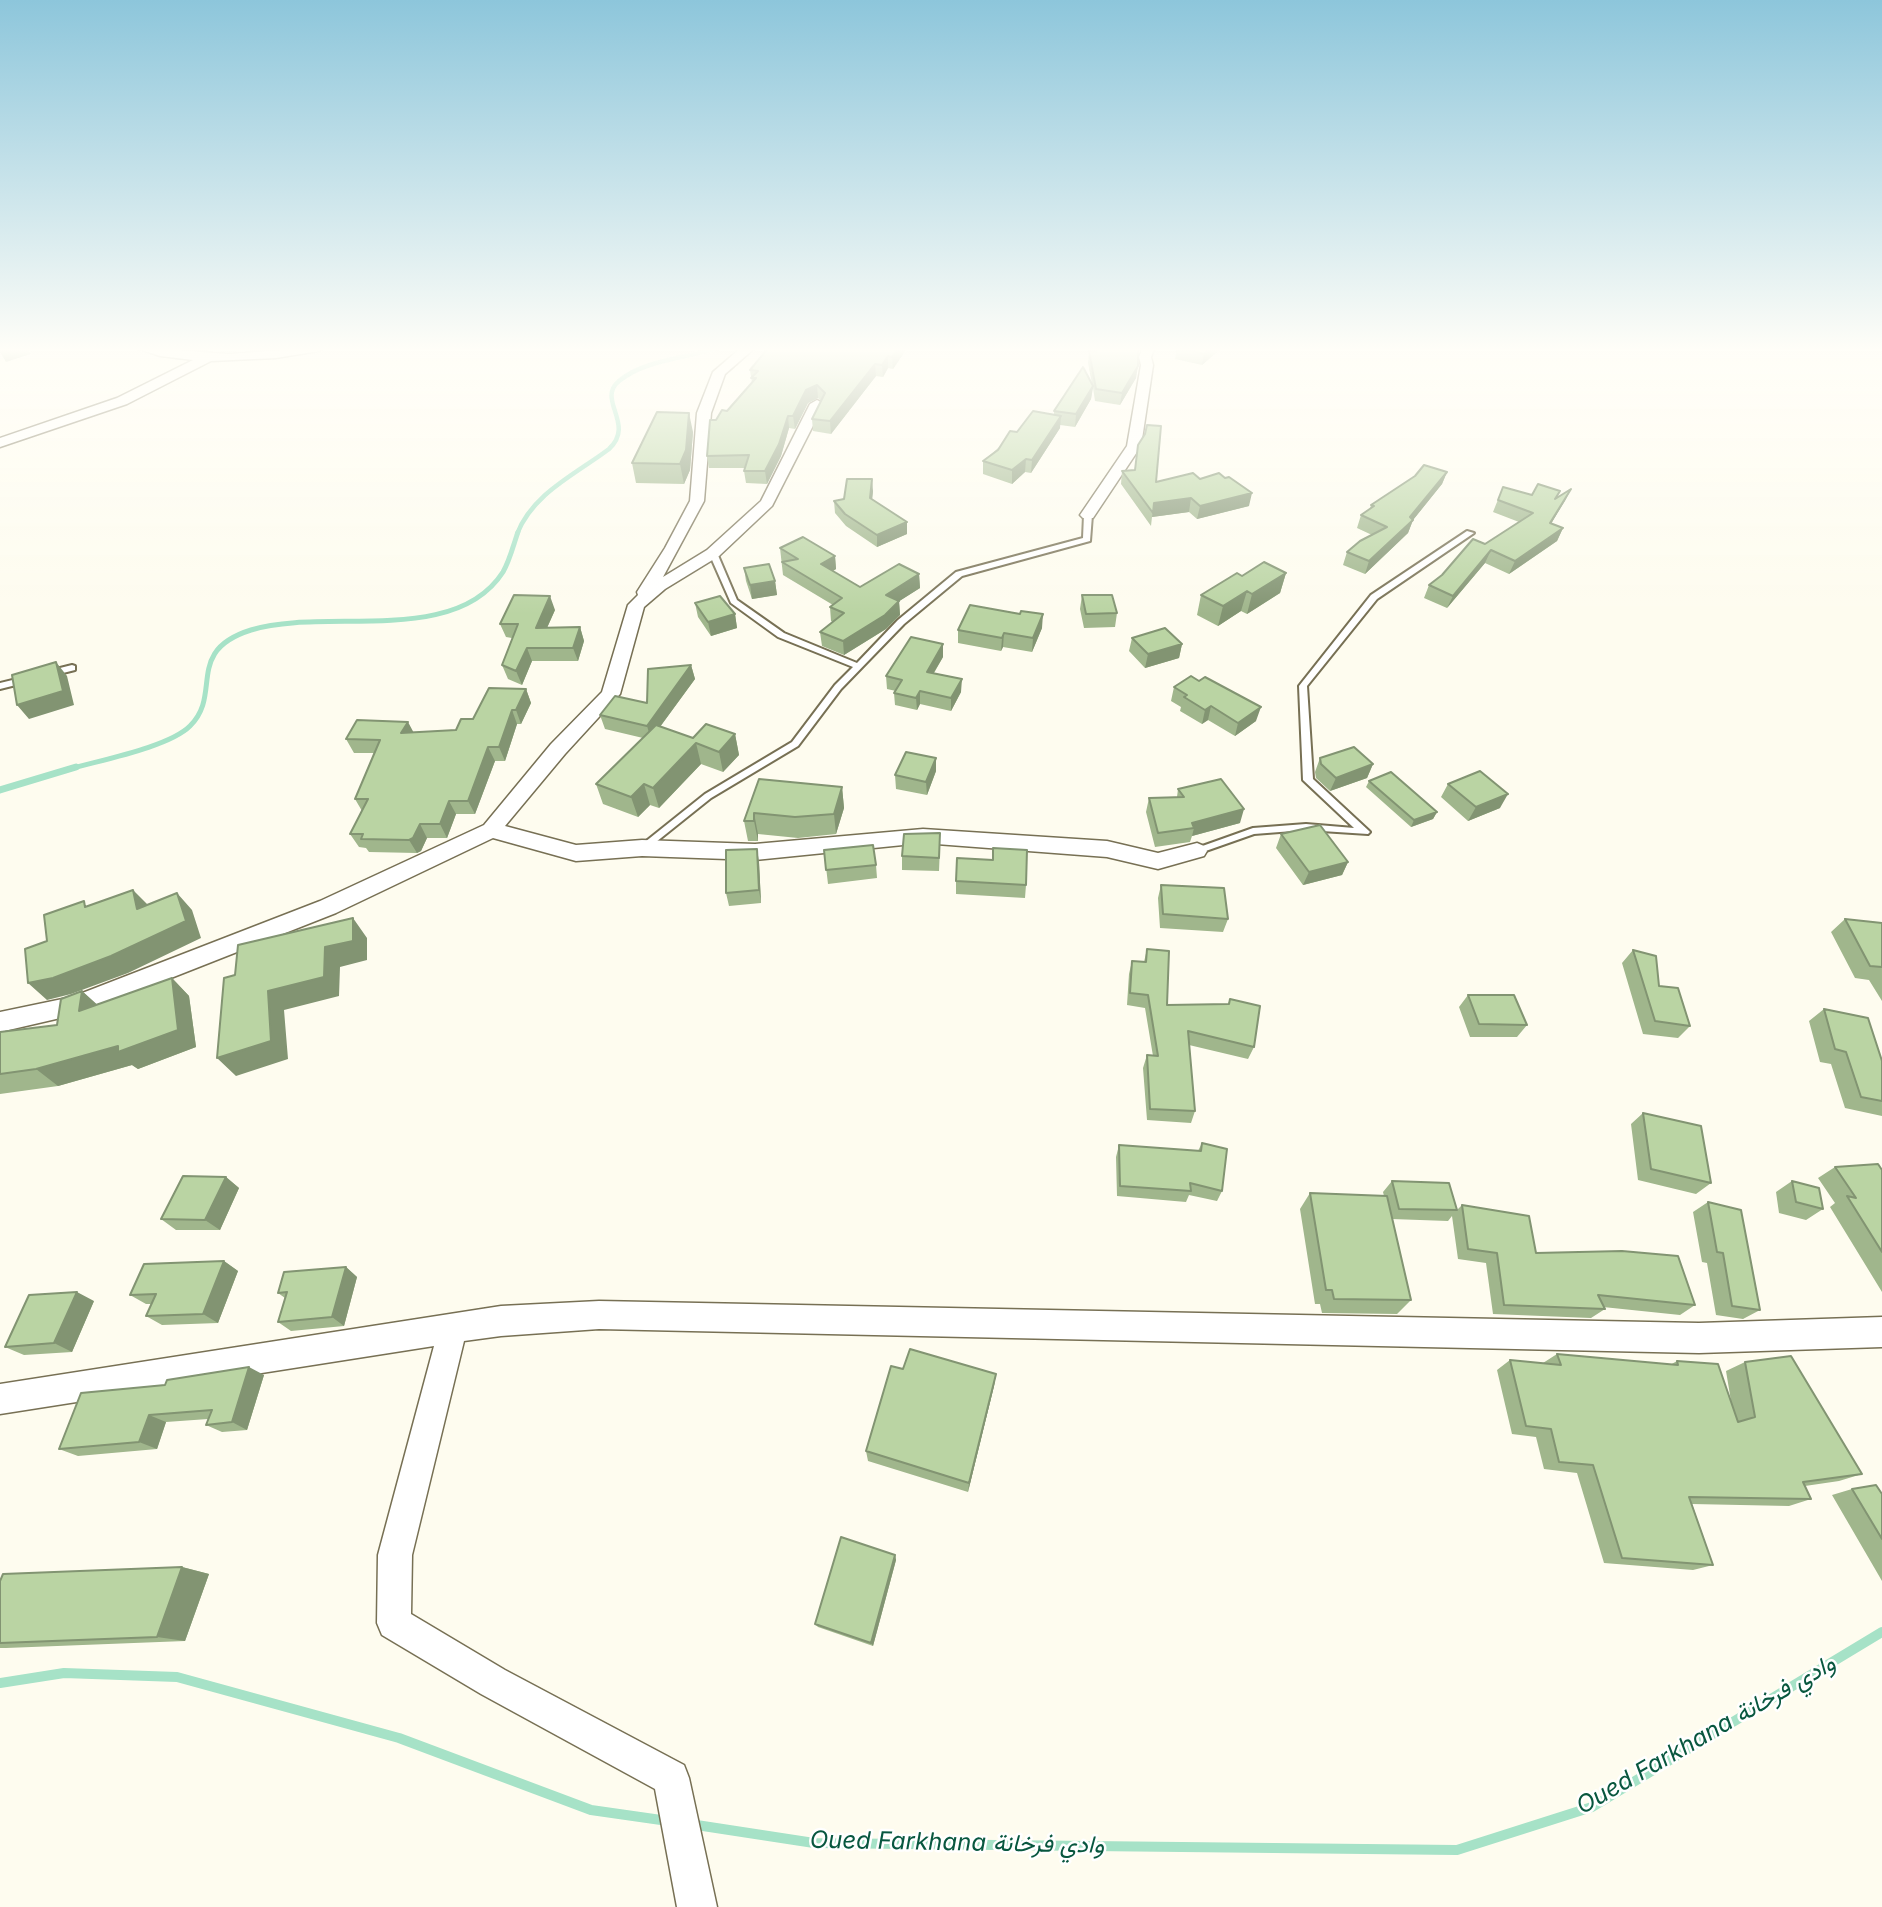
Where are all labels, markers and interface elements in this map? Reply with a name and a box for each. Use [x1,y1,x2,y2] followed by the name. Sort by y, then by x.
[1571,1649,1841,1821] water label: Oued Farkhana وادي فرخانة
[810,1826,1104,1860] water label: Oued Farkhana وادي فرخانة

